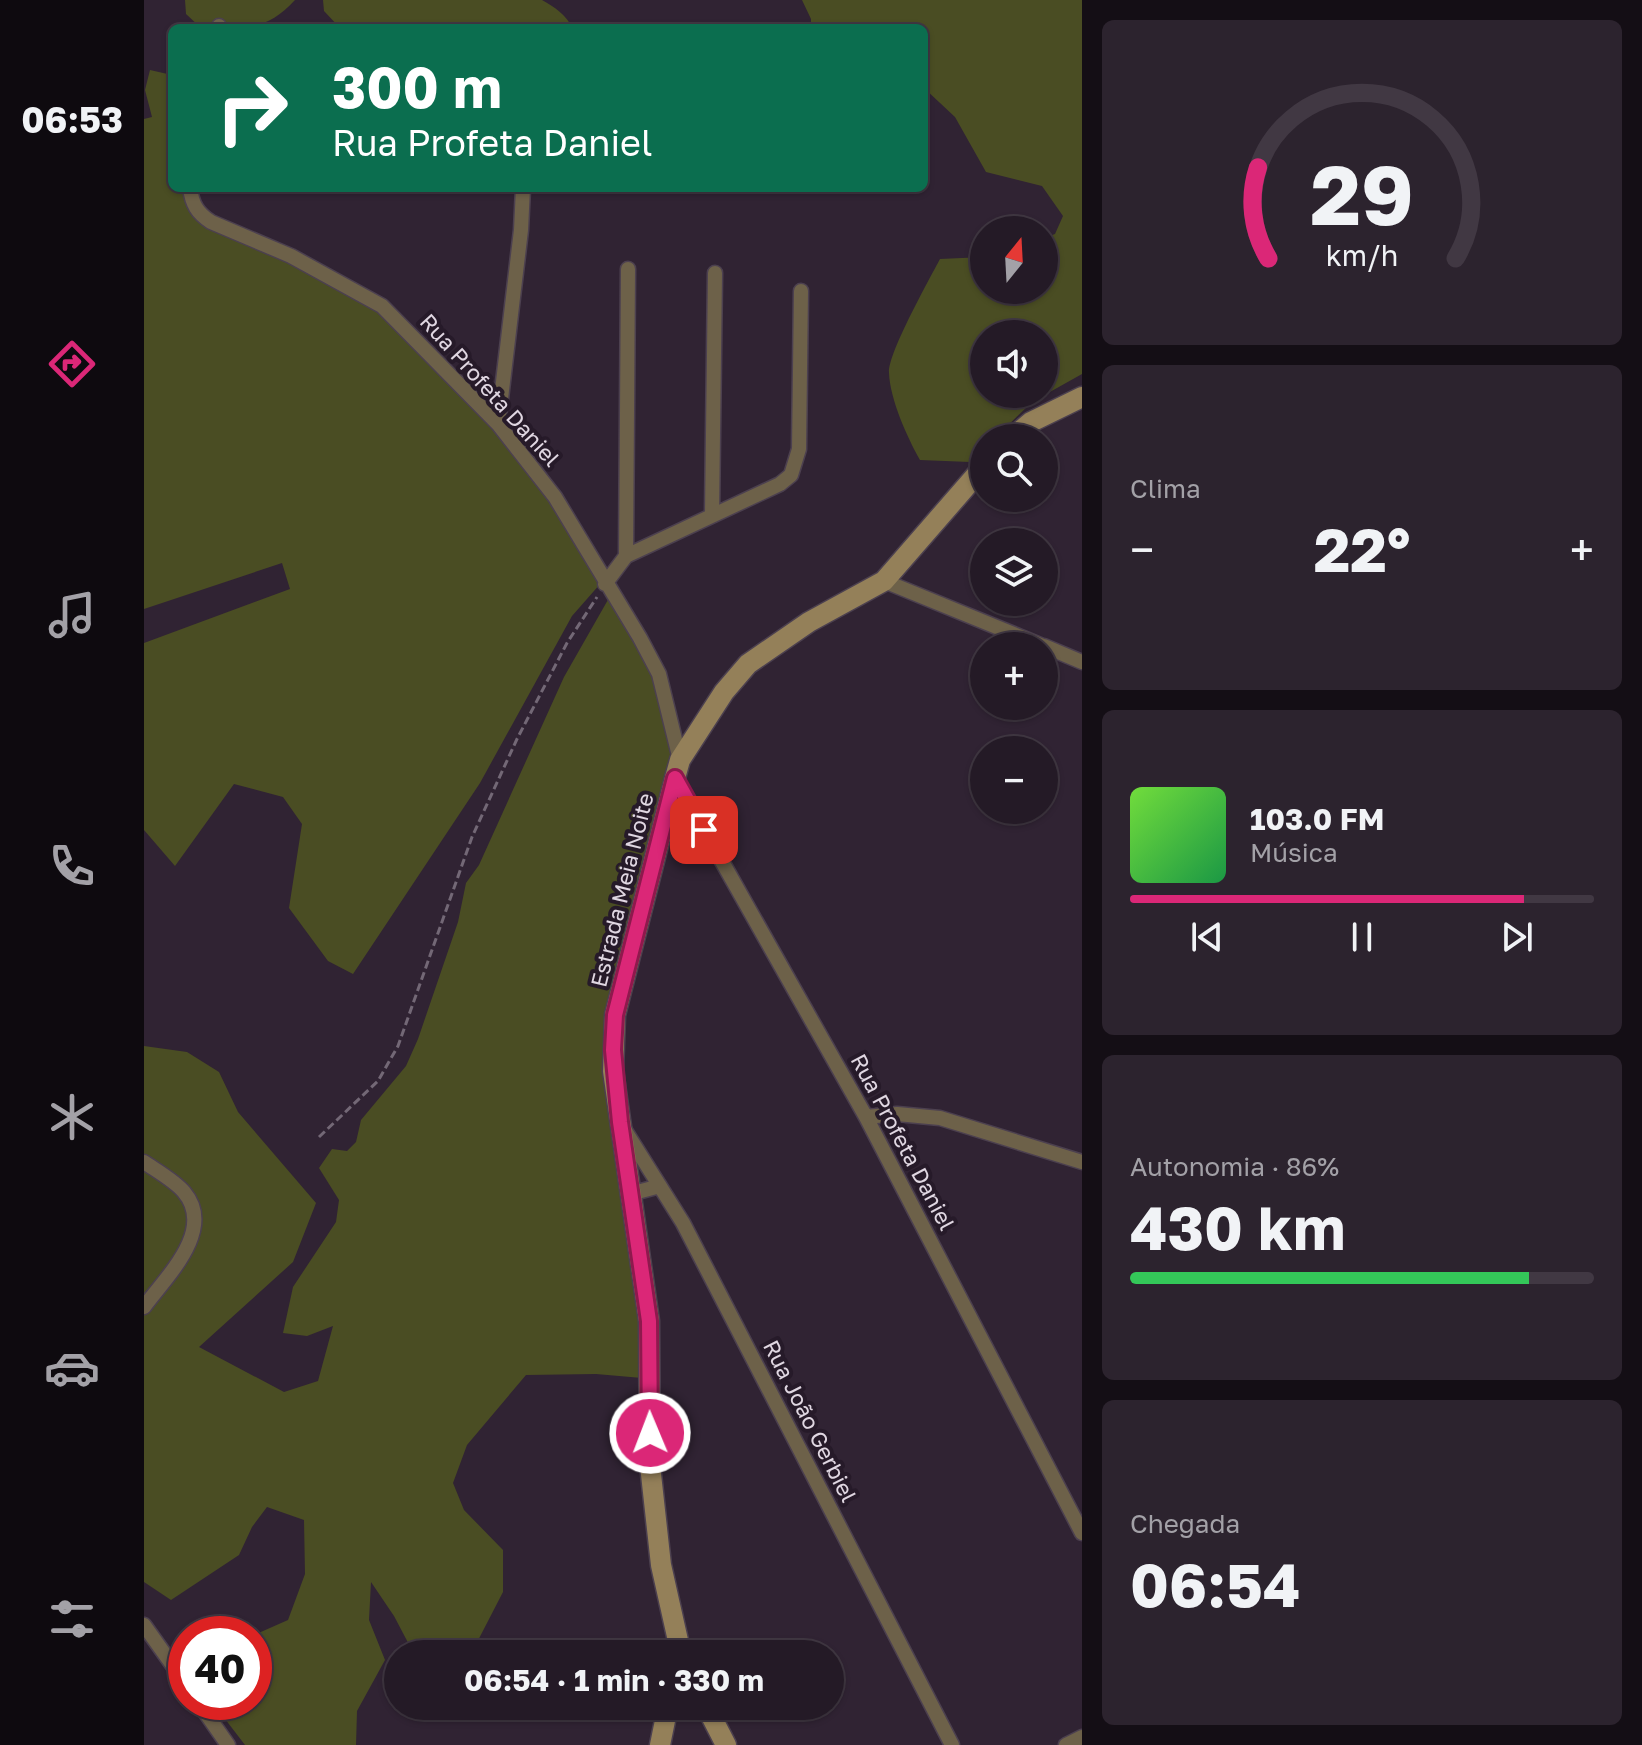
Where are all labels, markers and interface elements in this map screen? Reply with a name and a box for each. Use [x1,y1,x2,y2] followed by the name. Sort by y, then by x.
[332,53,502,120] text: 300 m
[200,56,304,160] icon: right
[21,98,123,141] text: 06:53
[332,121,653,164] text: Rua Profeta Daniel
[1310,142,1414,242] text: 29
[970,216,1058,304] north arrow
[970,216,1058,824] map controls
[1326,238,1398,272] text: km/h
[415,308,566,471] street label: Rua Profeta Daniel
[970,320,1058,408] button: sound
[44,336,100,392] icon: directions
[970,424,1058,512] button: search
[1130,473,1201,504] text: Clima
[1314,513,1410,585] text: 22°
[1130,523,1154,576] text: −
[1570,523,1594,576] text: +
[970,528,1058,616] button: layers
[44,587,100,643] icon: music
[970,632,1058,720] button: +
[970,736,1058,824] button: −
[584,790,659,990] street label: Estrada Meia Noite
[670,796,738,864] pin
[1250,801,1384,837] text: 103.0 FM
[682,808,726,852] icon: arrive
[1250,837,1338,868] text: Música
[44,838,100,894] icon: phone
[1185,915,1229,959] icon: previous
[1340,915,1384,959] icon: pause
[1495,915,1539,959] icon: next
[846,1049,961,1235] street label: Rua Profeta Daniel
[44,1089,100,1145] icon: climate
[1130,1151,1339,1182] text: Autonomia · 86%
[1130,1191,1345,1263] text: 430 km
[758,1335,863,1506] street label: Rua João Gerbiel
[44,1340,100,1396] icon: car
[608,1391,692,1475] position arrow
[1130,1508,1240,1539] text: Chegada
[1130,1548,1300,1620] text: 06:54
[44,1591,100,1647] icon: filters
[168,1616,272,1720] speed limit sign: 40
[464,1662,764,1698] text: 06:54 · 1 min · 330 m

